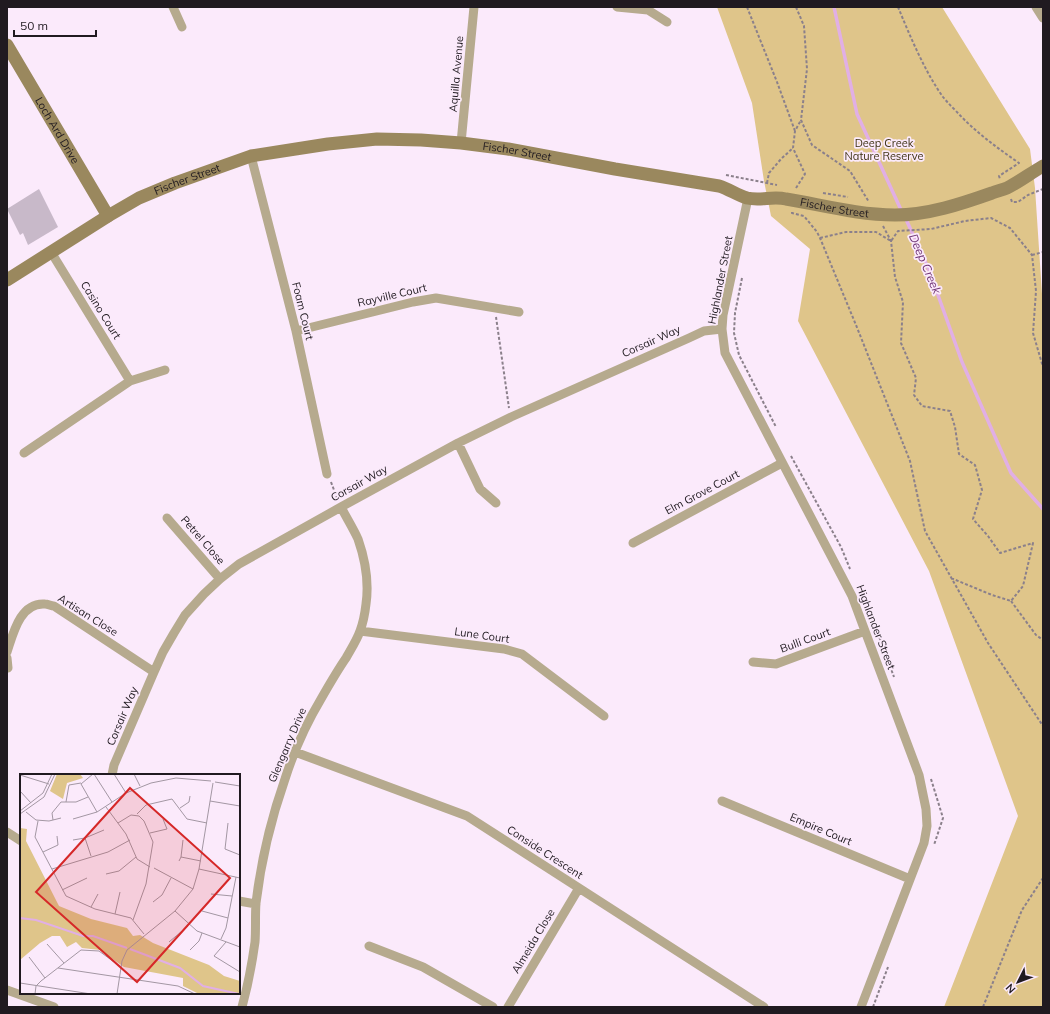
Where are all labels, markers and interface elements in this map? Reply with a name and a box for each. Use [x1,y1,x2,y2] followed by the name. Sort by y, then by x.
[14,12,96,38] scale bar
[20,18,48,33] text: 50 m
[446,35,466,113] street label: Aquilla Avenue
[32,94,82,166] street label: Loch Ard Drive
[845,136,923,163] park label: Deep Creek Nature Reserve
[482,139,553,164] street label: Fischer Street
[152,161,222,198] street label: Fischer Street
[799,195,870,220] street label: Fischer Street
[906,231,945,297] water label: Deep Creek
[705,235,735,325] street label: Highlander Street
[78,279,124,342] street label: Casino Court
[356,280,428,310] street label: Rayville Court
[289,281,317,342] street label: Foam Court
[619,322,683,360] street label: Corsair Way
[328,462,390,504] street label: Corsair Way
[662,466,742,517] street label: Elm Grove Court
[178,513,228,567] street label: Petrel Close
[853,583,899,671] street label: Highlander Street
[55,591,121,639] street label: Artisan Close
[454,624,511,646] street label: Lune Court
[778,624,832,656] street label: Bulli Court
[103,684,141,748] street label: Corsair Way
[265,705,309,785] street label: Glengarry Drive
[20,774,240,994] inset map
[788,810,854,848] street label: Empire Court
[504,822,586,882] street label: Conside Crescent
[508,906,558,976] street label: Almeida Close
[998,962,1038,1002] north arrow
[1003,981,1019,996] text: N

